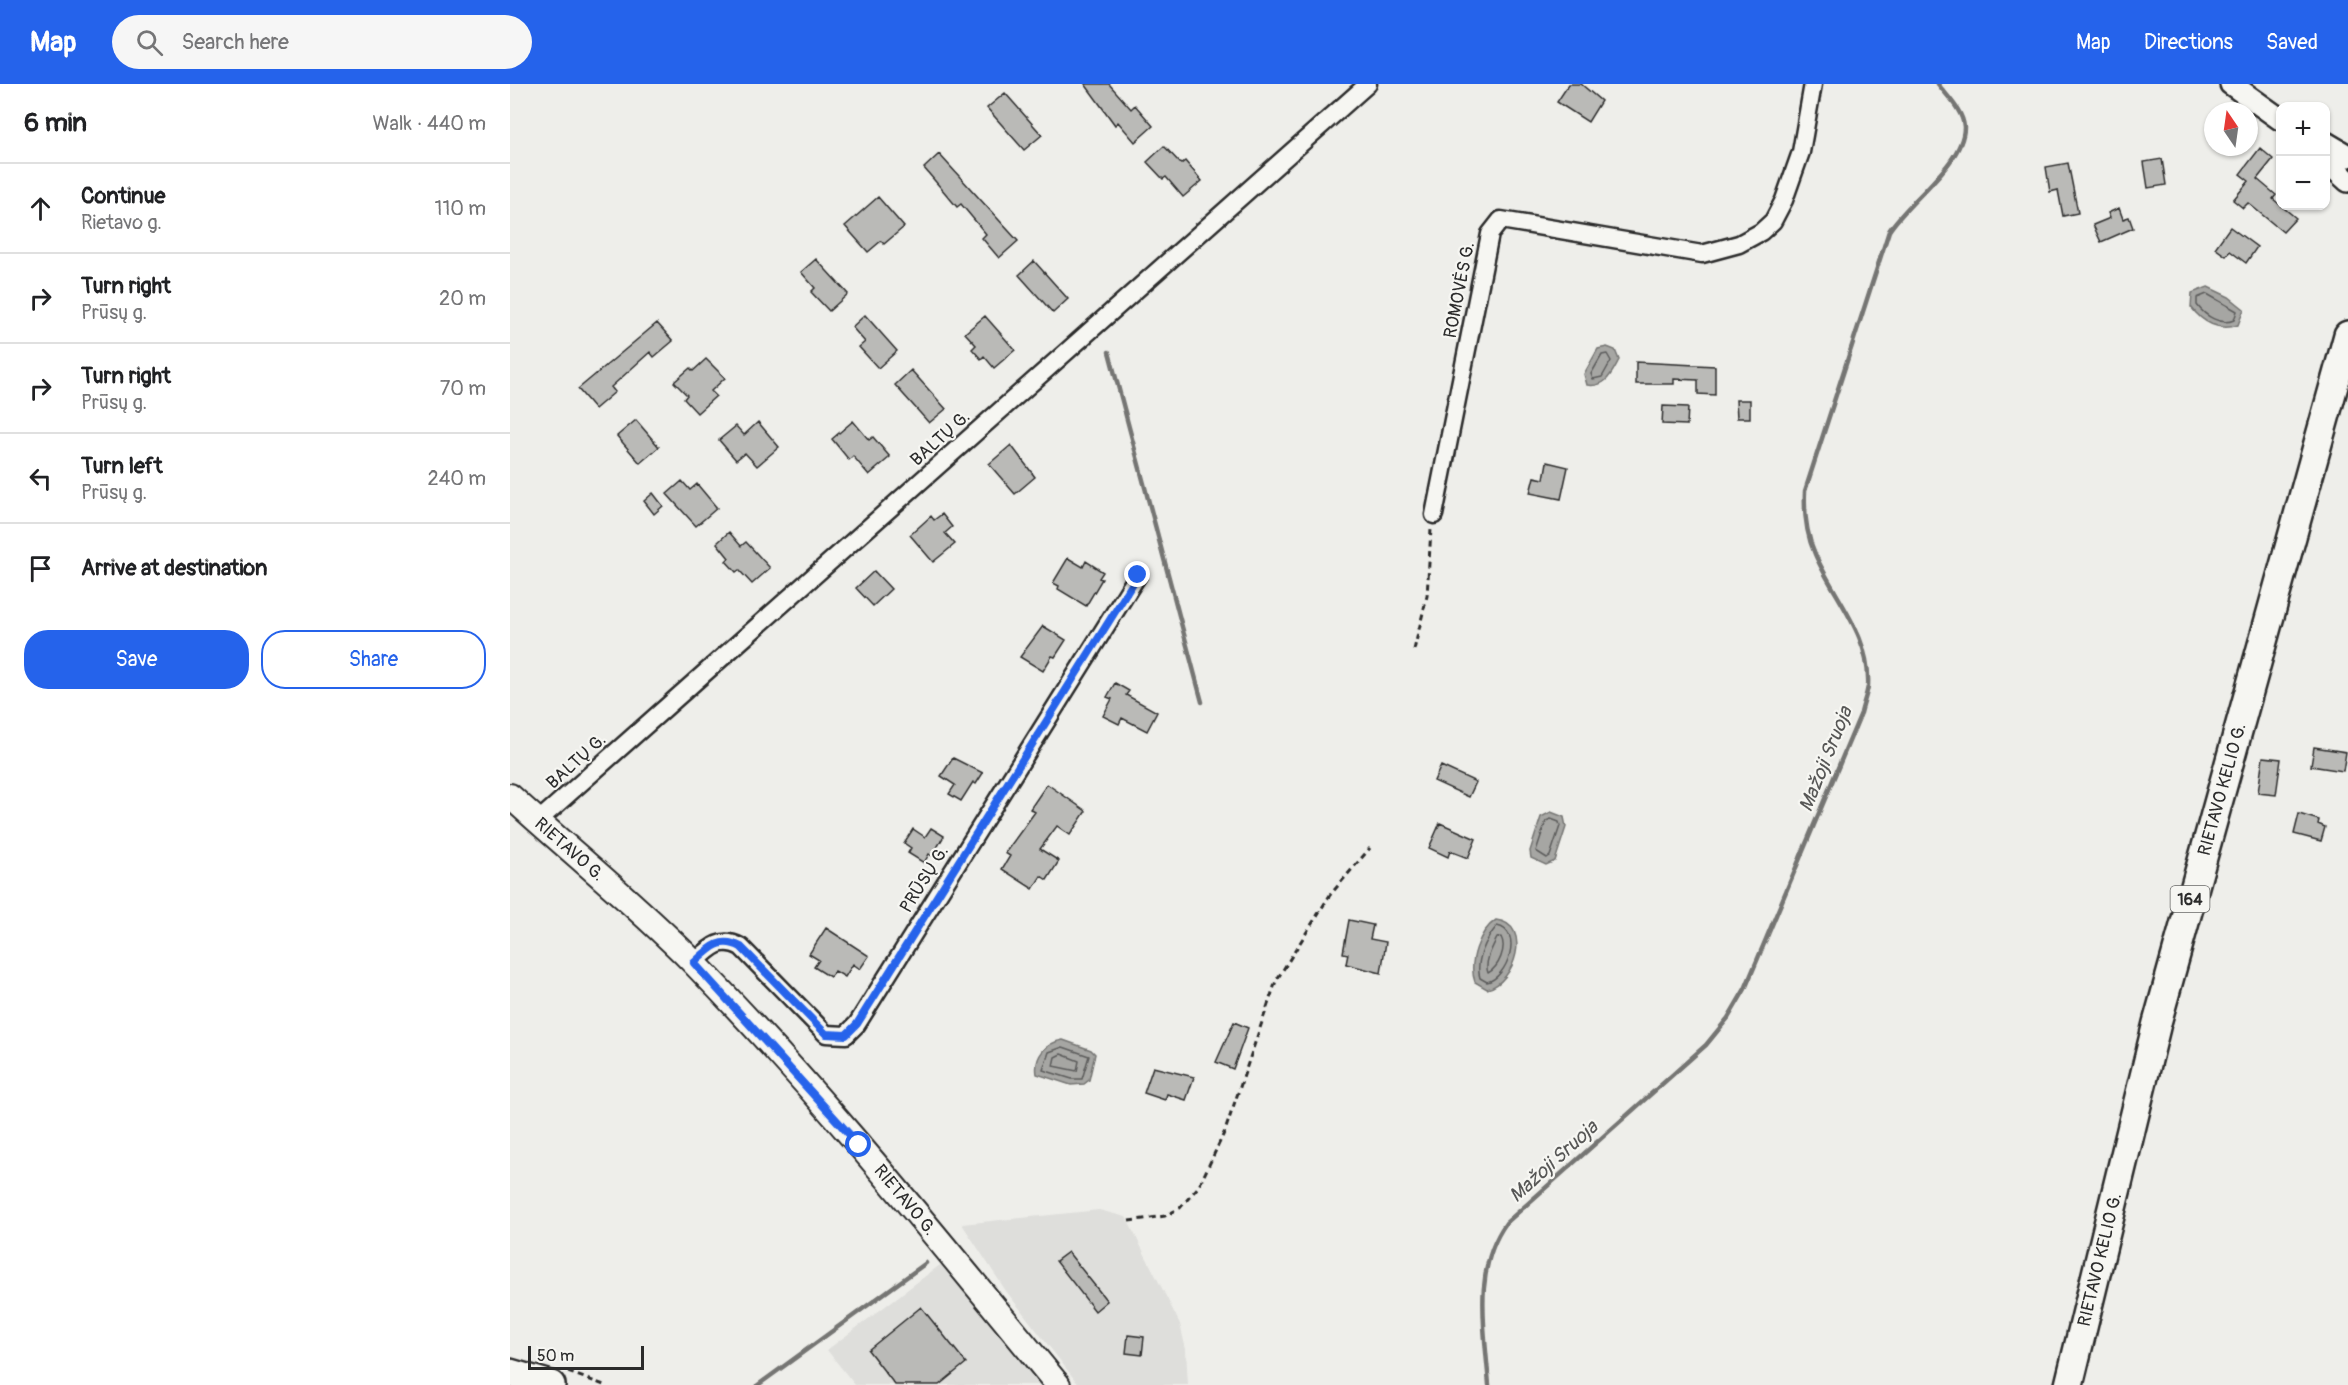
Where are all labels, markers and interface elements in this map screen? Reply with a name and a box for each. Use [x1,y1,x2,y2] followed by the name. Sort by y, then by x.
[112,15,532,69] search box
[30,25,76,60] text: Map
[133,26,166,59] icon: search
[181,28,289,56] text: Search here
[2076,29,2111,56] text: Map
[2144,29,2233,56] text: Directions
[2266,29,2318,56] text: Saved
[2204,102,2258,156] north arrow
[2276,102,2330,210] map controls
[2276,102,2330,156] button: +
[24,107,87,139] text: 6 min
[372,111,486,136] text: Walk · 440 m
[2276,156,2330,210] button: −
[81,182,165,210] text: Continue
[24,192,57,225] icon: ahead
[435,196,486,221] text: 110 m
[81,210,162,235] text: Rietavo g.
[1439,240,1480,340] street label: ROMOVĖS G.
[81,272,171,300] text: Turn right
[24,282,57,315] icon: right
[439,286,486,311] text: 20 m
[81,300,147,325] text: Prūsų g.
[81,362,171,390] text: Turn right
[24,372,57,405] icon: right
[440,376,486,401] text: 70 m
[81,390,147,415] text: Prūsų g.
[906,406,975,471] street label: BALTŲ G.
[81,452,163,480] text: Turn left
[24,462,57,495] icon: left
[427,466,486,491] text: 240 m
[81,480,147,505] text: Prūsų g.
[24,552,57,585] icon: arrive
[81,554,267,582] text: Arrive at destination
[1124,561,1150,587] route end
[24,630,249,689] button: Save
[261,630,486,689] button: Share
[1793,702,1858,815] water label: Mažoji Sruoja
[2193,721,2252,858] street label: RIETAVO KELIO G.
[542,729,611,794] street label: BALTŲ G.
[530,813,609,886] street label: RIETAVO G.
[895,841,954,917] street label: PRŪSŲ G.
[2170,886,2210,912] road number: 164
[1504,1114,1604,1208] water label: Mažoji Sruoja
[845,1131,871,1157] route start
[869,1160,941,1240] street label: RIETAVO G.
[2073,1191,2127,1329] street label: RIETAVO KELIO G.
[528,1343,644,1370] scale bar
[537,1346,574,1366] text: 50 m

